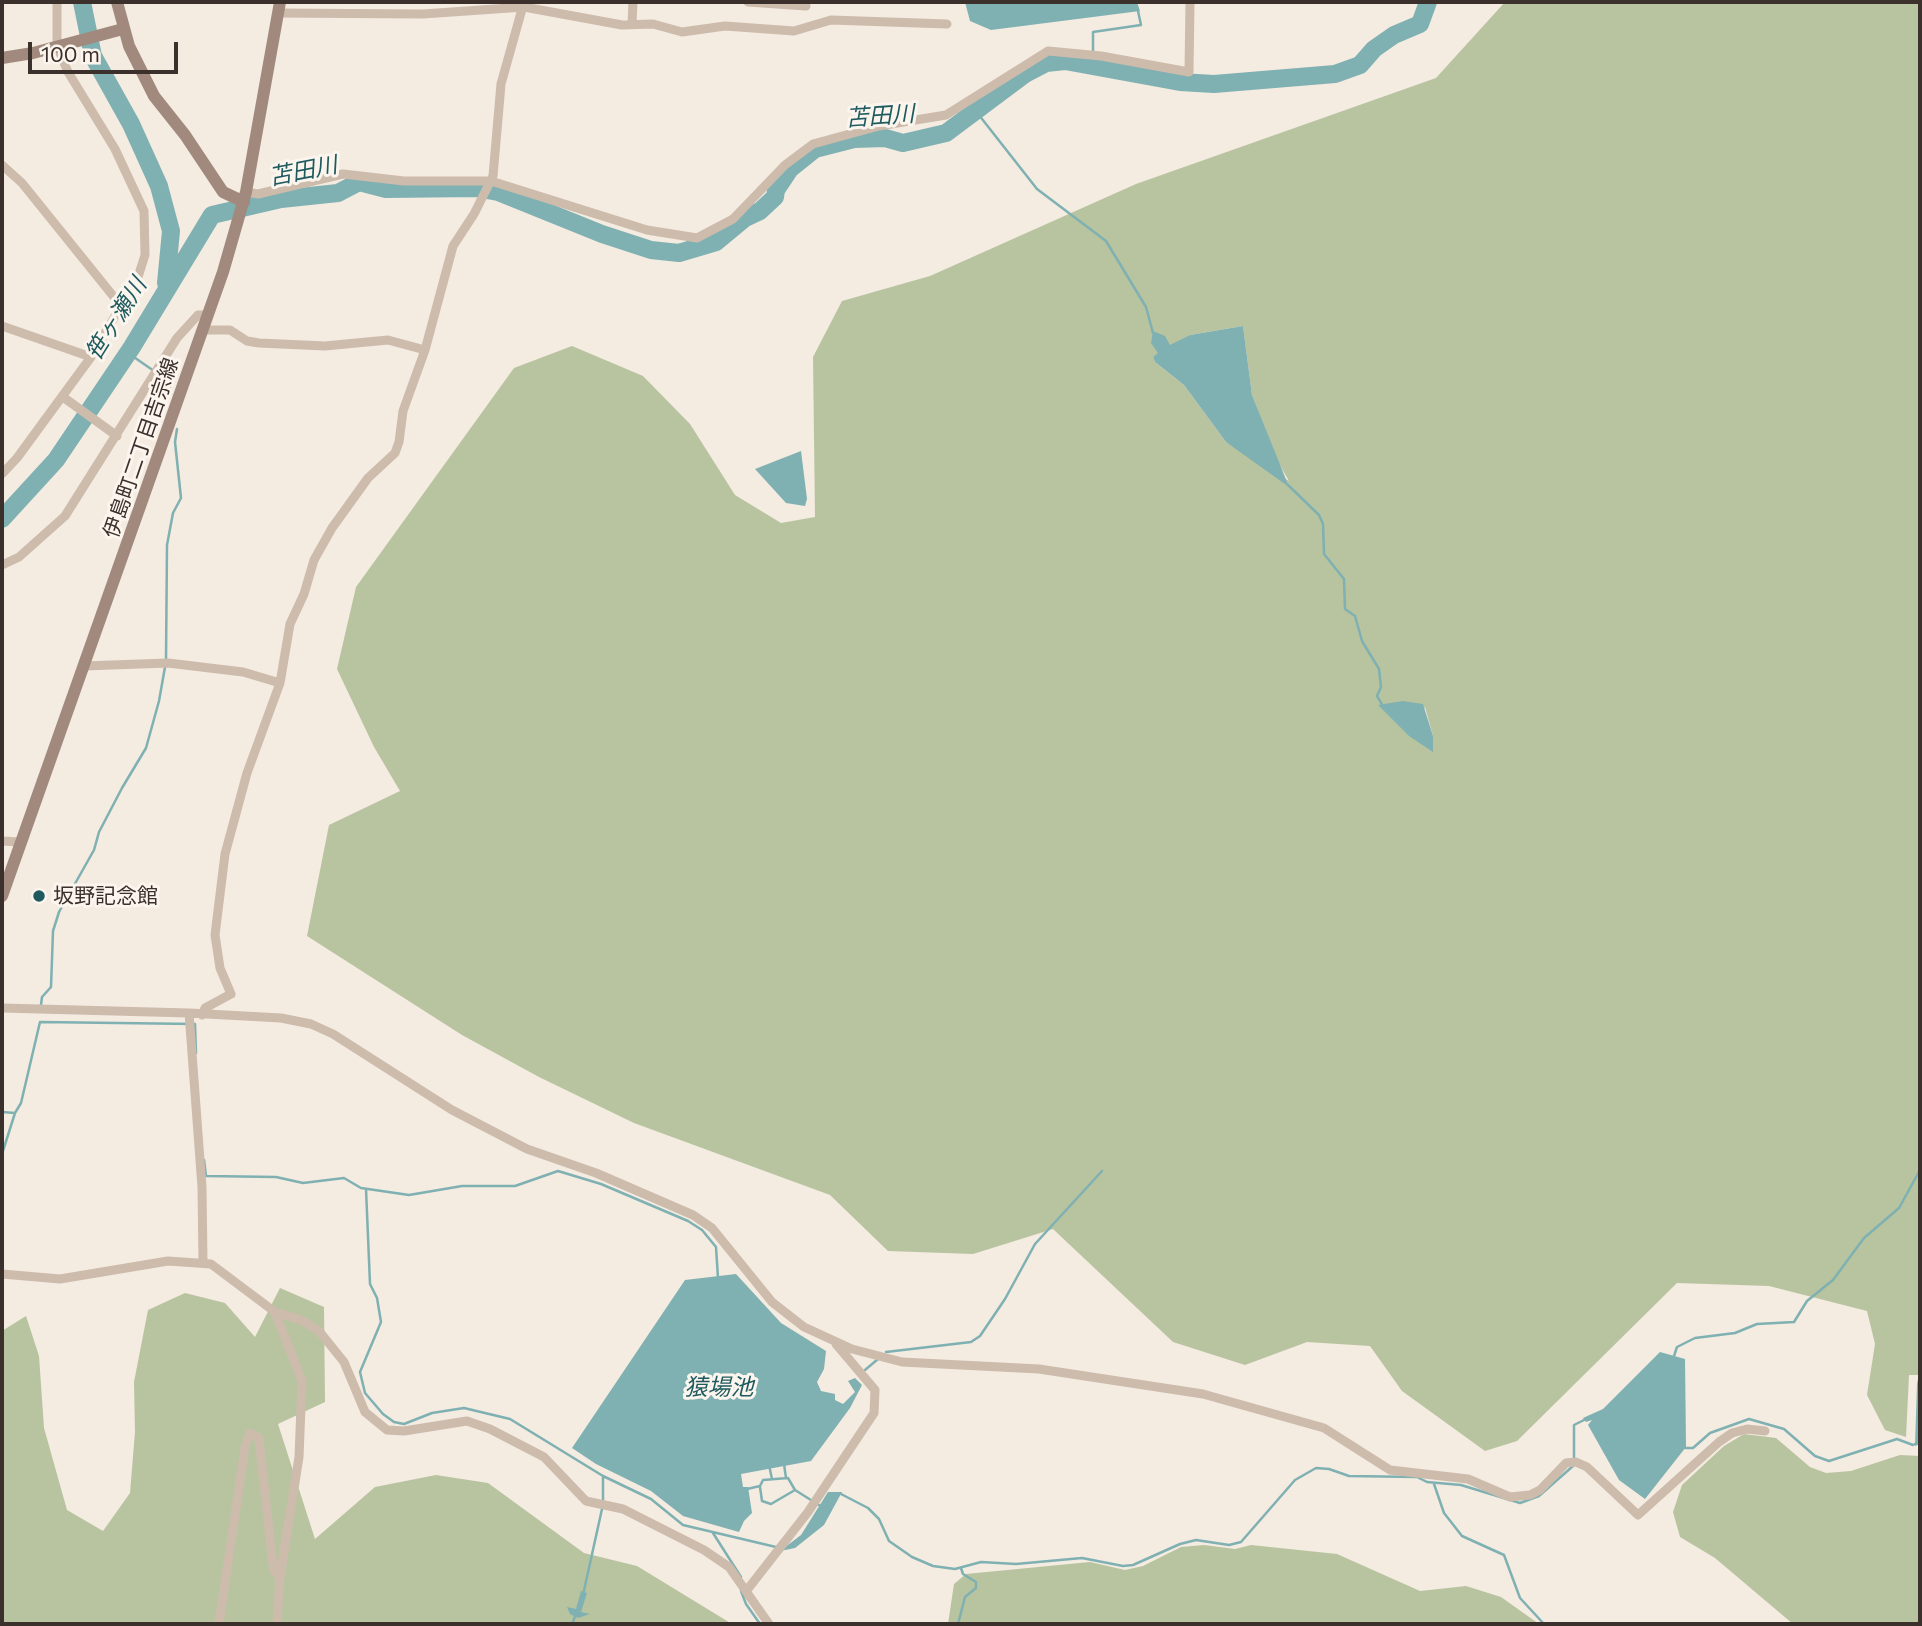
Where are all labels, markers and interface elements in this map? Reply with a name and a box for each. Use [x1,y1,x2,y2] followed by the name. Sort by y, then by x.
[32,28,182,72] scale bar
[41,41,100,66] text: 100 m
[845,100,915,132] water label: 苫田川
[267,151,339,191] water label: 苫田川
[80,273,152,365] water label: 笹ヶ瀬川
[98,355,184,541] street label: 伊島町二丁目吉宗線
[53,883,158,909] place label: 坂野記念館
[31,888,47,904] marker: 坂野記念館
[685,1373,753,1401] water label: 猿場池

